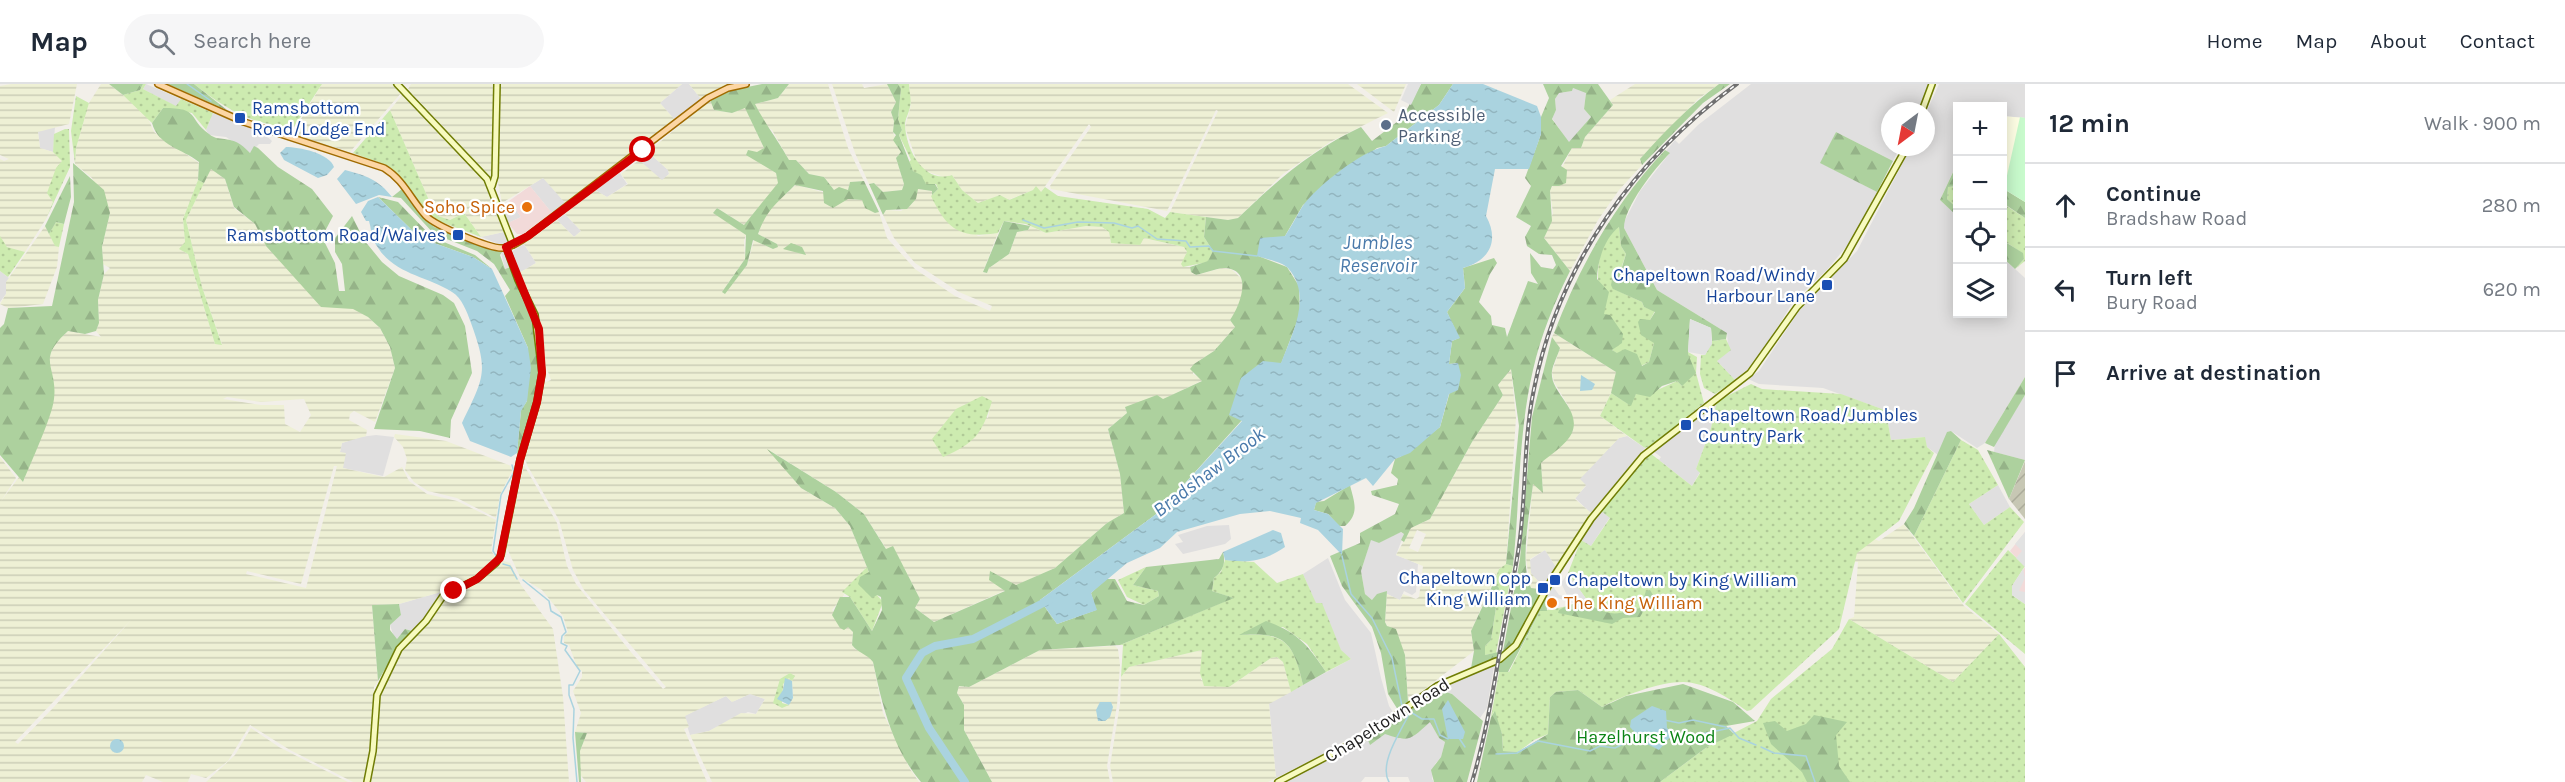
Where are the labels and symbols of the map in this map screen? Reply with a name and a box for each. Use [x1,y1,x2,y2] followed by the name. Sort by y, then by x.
[252,97,385,140] place label: Ramsbottom Road/Lodge End
[1881,102,1935,156] north arrow
[1398,104,1485,147] place label: Accessible Parking
[233,111,247,125] marker: Ramsbottom Road/Lodge End
[1379,118,1393,132] marker: Accessible Parking
[629,136,655,162] route start
[424,196,515,218] place label: Soho Spice
[520,200,534,214] marker: Soho Spice
[226,224,446,246] place label: Ramsbottom Road/Walves
[451,228,465,242] marker: Ramsbottom Road/Walves
[1340,231,1418,277] water label: Jumbles Reservoir
[1613,264,1816,307] place label: Chapeltown Road/Windy Harbour Lane
[1820,278,1834,292] marker: Chapeltown Road/Windy Harbour Lane
[1698,404,1918,447] place label: Chapeltown Road/Jumbles Country Park
[1679,418,1693,432] marker: Chapeltown Road/Jumbles Country Park
[1148,422,1270,522] water label: Bradshaw Brook
[1399,567,1531,610] place label: Chapeltown opp King William
[1567,569,1797,591] place label: Chapeltown by King William
[1548,573,1562,587] marker: Chapeltown by King William
[440,577,466,603] route end
[1536,581,1550,595] marker: Chapeltown opp King William
[1564,592,1703,614] place label: The King William
[1545,596,1559,610] marker: The King William
[1321,673,1453,767] street label: Chapeltown Road
[1576,726,1716,748] park label: Hazelhurst Wood

